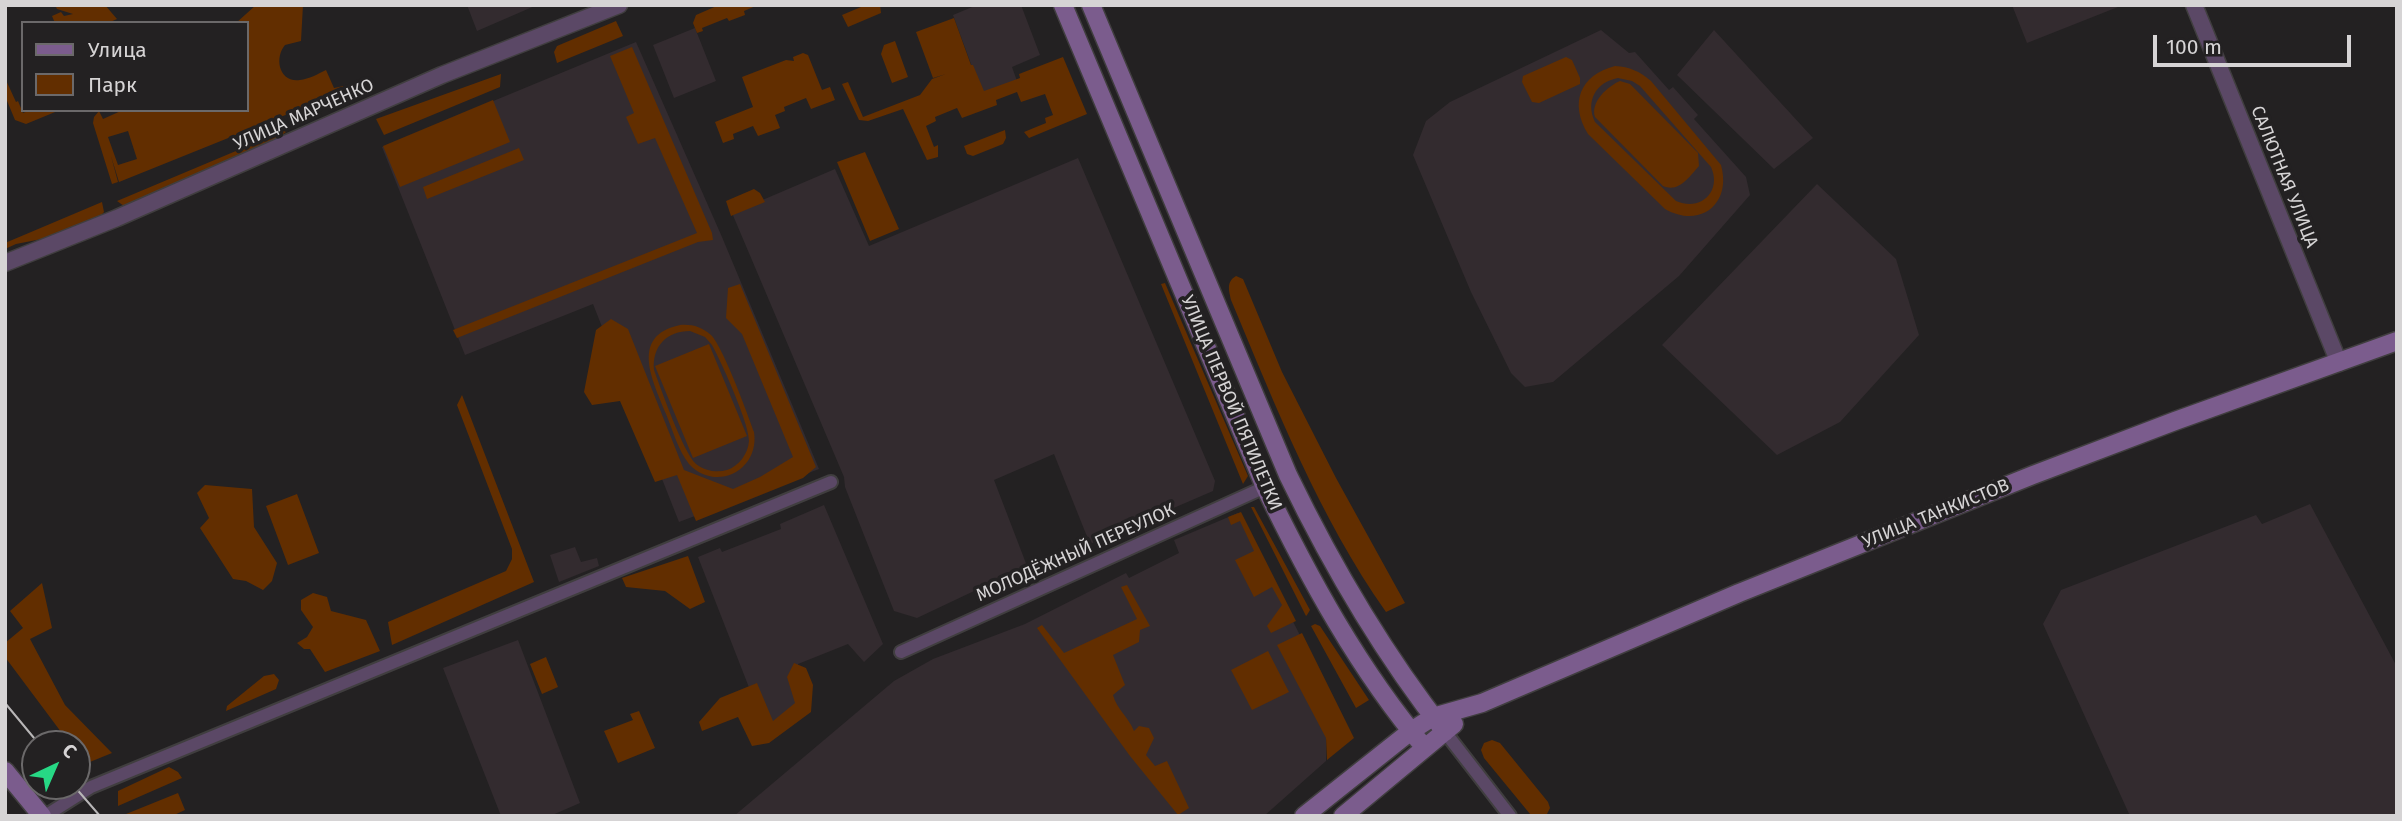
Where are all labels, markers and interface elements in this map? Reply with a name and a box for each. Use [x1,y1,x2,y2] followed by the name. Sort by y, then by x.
[21,21,248,112] legend
[2157,21,2355,65] scale bar
[2166,34,2222,60] text: 100 m
[88,37,147,63] text: Улица
[88,72,137,98] text: Парк
[231,74,377,156] street label: УЛИЦА МАРЧЕНКО
[2246,103,2322,251] street label: САЛЮТНАЯ УЛИЦА
[1176,292,1286,514] street label: УЛИЦА ПЕРВОЙ ПЯТИЛЕТКИ
[1859,475,2013,553] street label: УЛИЦА ТАНКИСТОВ
[973,499,1179,607] street label: МОЛОДЁЖНЫЙ ПЕРЕУЛОК
[21,730,91,800] north arrow
[58,739,81,763] text: С

